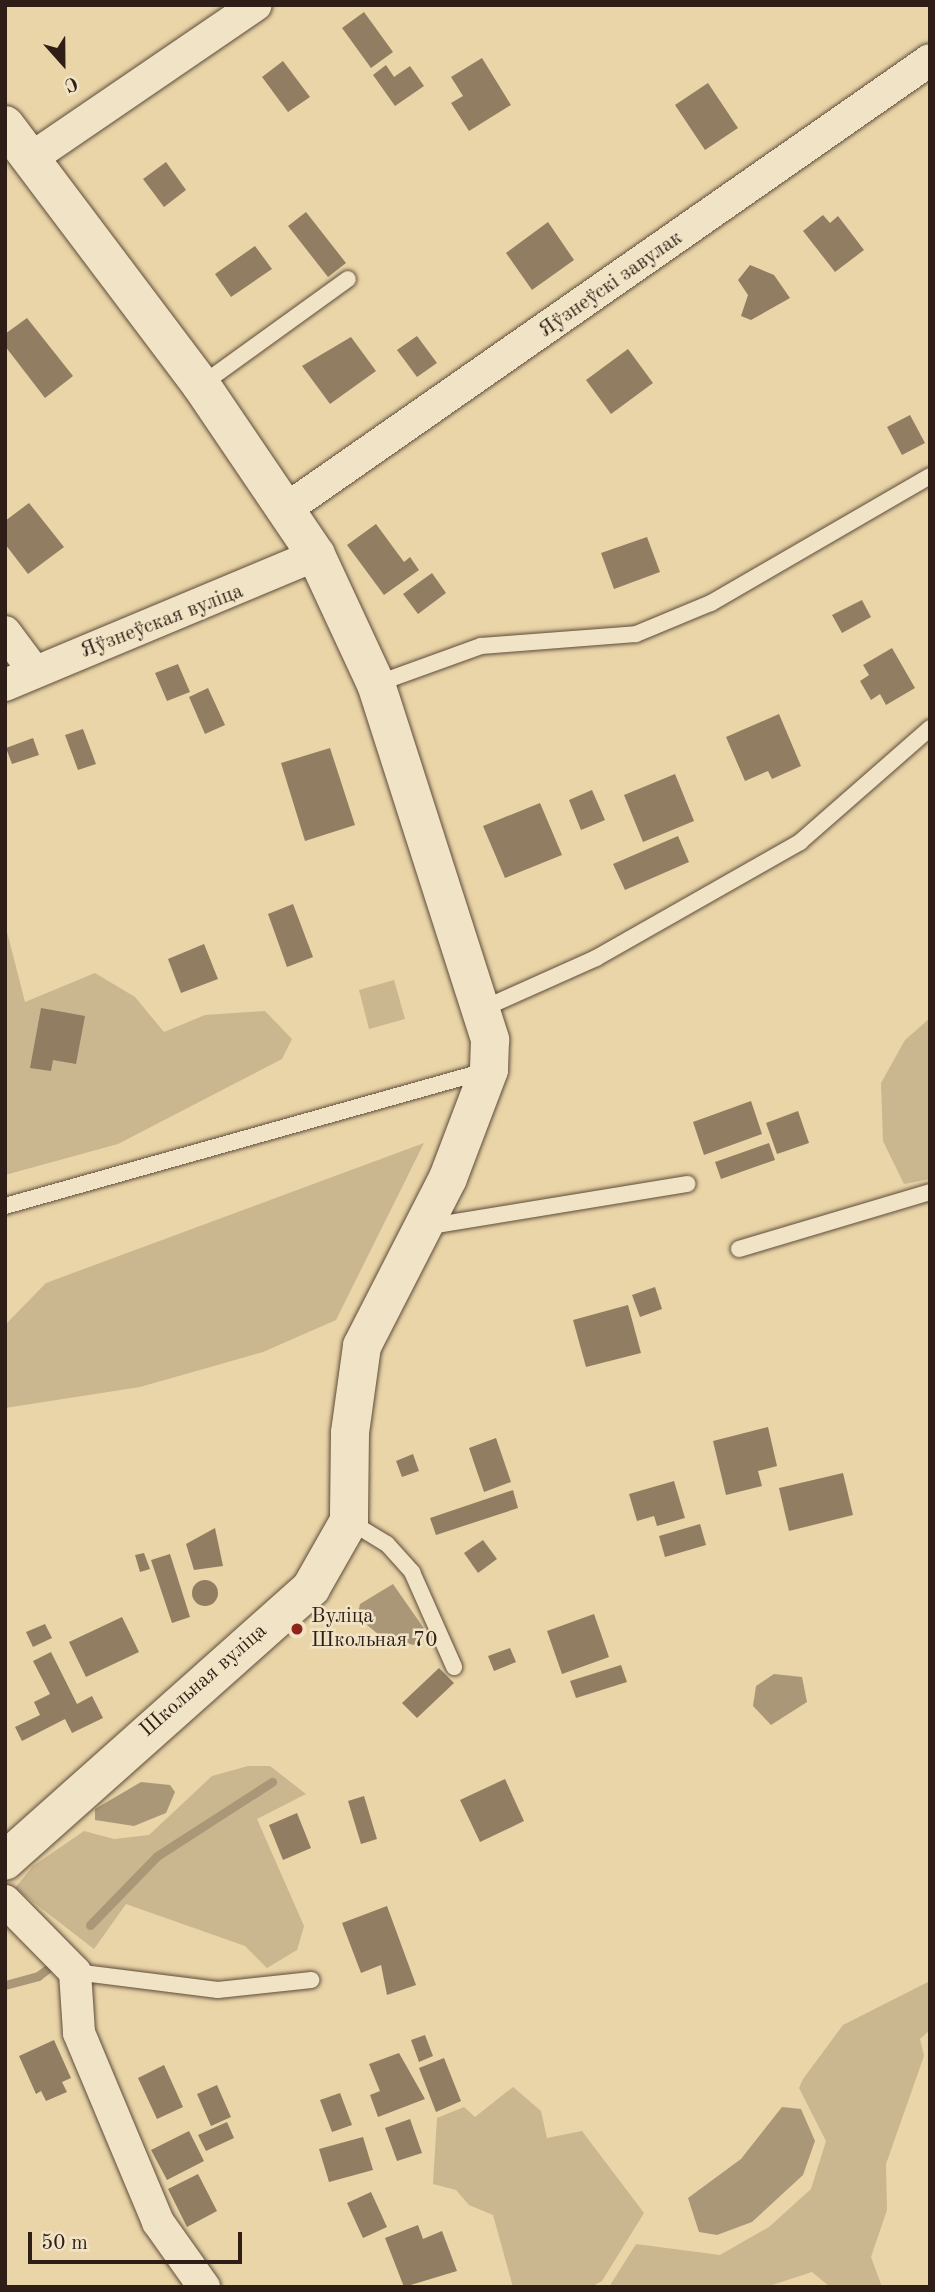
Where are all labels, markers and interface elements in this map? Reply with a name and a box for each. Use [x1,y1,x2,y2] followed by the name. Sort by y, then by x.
[28,28,98,98] north arrow
[61,72,80,94] text: С
[534,226,688,344] street label: Яўзнеўскі завулак
[77,579,247,665] street label: Яўзнеўская вуліца
[311,1604,437,1654] place label: Вуліца Школьная 70
[135,1619,273,1743] street label: Школьная вуліца
[289,1621,305,1637] marker: Вуліца Школьная 70
[32,2218,245,2262] scale bar
[41,2233,88,2254] text: 50 m

